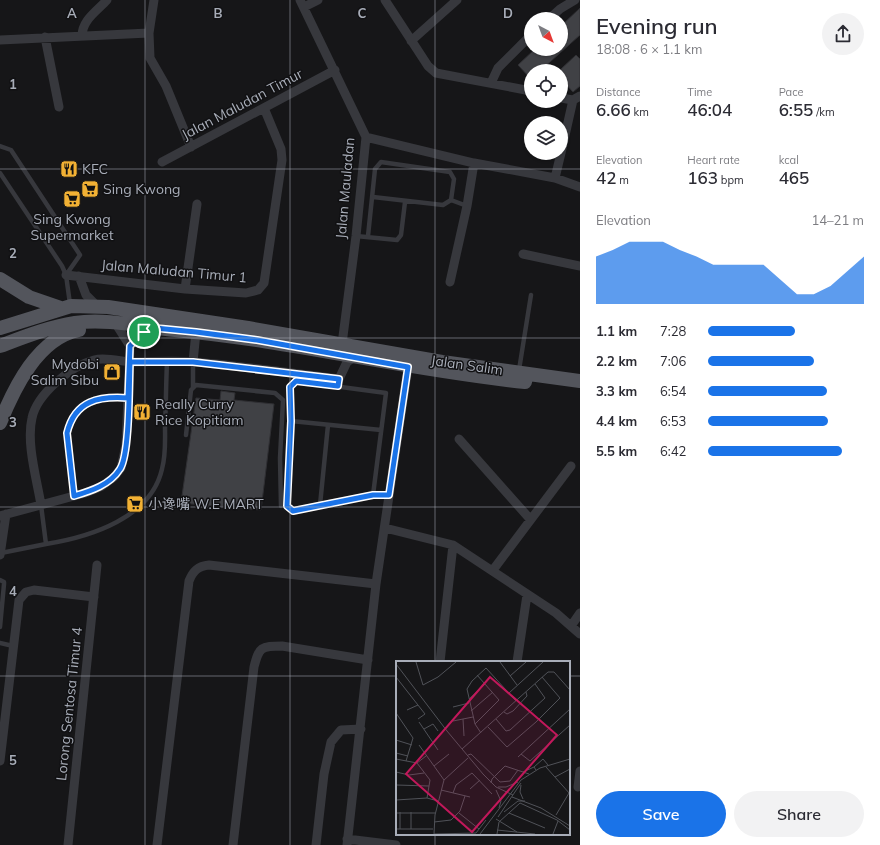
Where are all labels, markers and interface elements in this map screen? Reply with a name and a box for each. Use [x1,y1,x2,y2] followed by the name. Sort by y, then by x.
[67,5,77,21] text: A
[214,5,223,21] text: B
[358,5,367,21] text: C
[503,5,513,21] text: D
[524,12,568,56] north arrow
[524,12,568,160] map controls
[596,12,718,40] text: Evening run
[822,13,864,55] button: share
[596,41,702,57] text: 18:08 · 6 × 1.1 km
[178,64,306,143] street label: Jalan Maludan Timur
[524,64,568,108] button: locate
[9,76,17,92] text: 1
[596,85,640,99] text: Distance
[687,85,712,99] text: Time
[779,85,803,99] text: Pace
[596,99,631,120] text: 6.66
[687,99,732,120] text: 46:04
[779,99,813,120] text: 6:55
[631,105,649,119] text: km
[813,105,835,119] text: /km
[524,116,568,160] button: layers
[332,136,358,240] street label: Jalan Mauladan
[596,153,643,167] text: Elevation
[687,153,740,167] text: Heart rate
[779,153,799,167] text: kcal
[59,159,79,179] restaurant icon: KFC
[82,160,108,178] place label: KFC
[596,167,616,188] text: 42
[687,167,718,188] text: 163
[779,167,809,188] text: 465
[616,173,629,187] text: m
[718,173,744,187] text: bpm
[80,179,100,199] supermarket icon: Sing Kwong
[103,180,181,198] place label: Sing Kwong
[62,189,82,209] supermarket icon: Sing Kwong Supermarket
[30,210,114,244] place label: Sing Kwong Supermarket
[596,212,651,228] text: Elevation
[811,212,864,228] text: 14–21 m
[9,245,17,261] text: 2
[100,256,248,286] street label: Jalan Maludan Timur 1
[127,315,161,349] pin
[133,321,155,343] icon: arrive
[596,323,637,339] text: 1.1 km
[660,323,686,339] text: 7:28
[430,351,504,379] street label: Jalan Salim
[596,353,637,369] text: 2.2 km
[660,353,686,369] text: 7:06
[31,355,99,389] place label: Mydobi Salim Sibu
[102,362,122,382] shop icon: Mydobi Salim Sibu
[596,383,637,399] text: 3.3 km
[660,383,686,399] text: 6:54
[155,395,243,429] place label: Really Curry Rice Kopitiam
[132,402,152,422] restaurant icon: Really Curry Rice Kopitiam
[596,413,637,429] text: 4.4 km
[660,413,686,429] text: 6:53
[9,414,17,430] text: 3
[596,443,637,459] text: 5.5 km
[660,443,686,459] text: 6:42
[125,494,145,514] supermarket icon: 小谗嘴 W.E MART
[148,495,264,513] place label: 小谗嘴 W.E MART
[9,583,17,599] text: 4
[52,626,86,782] street label: Lorong Sentosa Timur 4
[396,661,570,835] inset map
[9,752,17,768] text: 5
[596,791,726,837] button: Save
[734,791,864,837] button: Share

